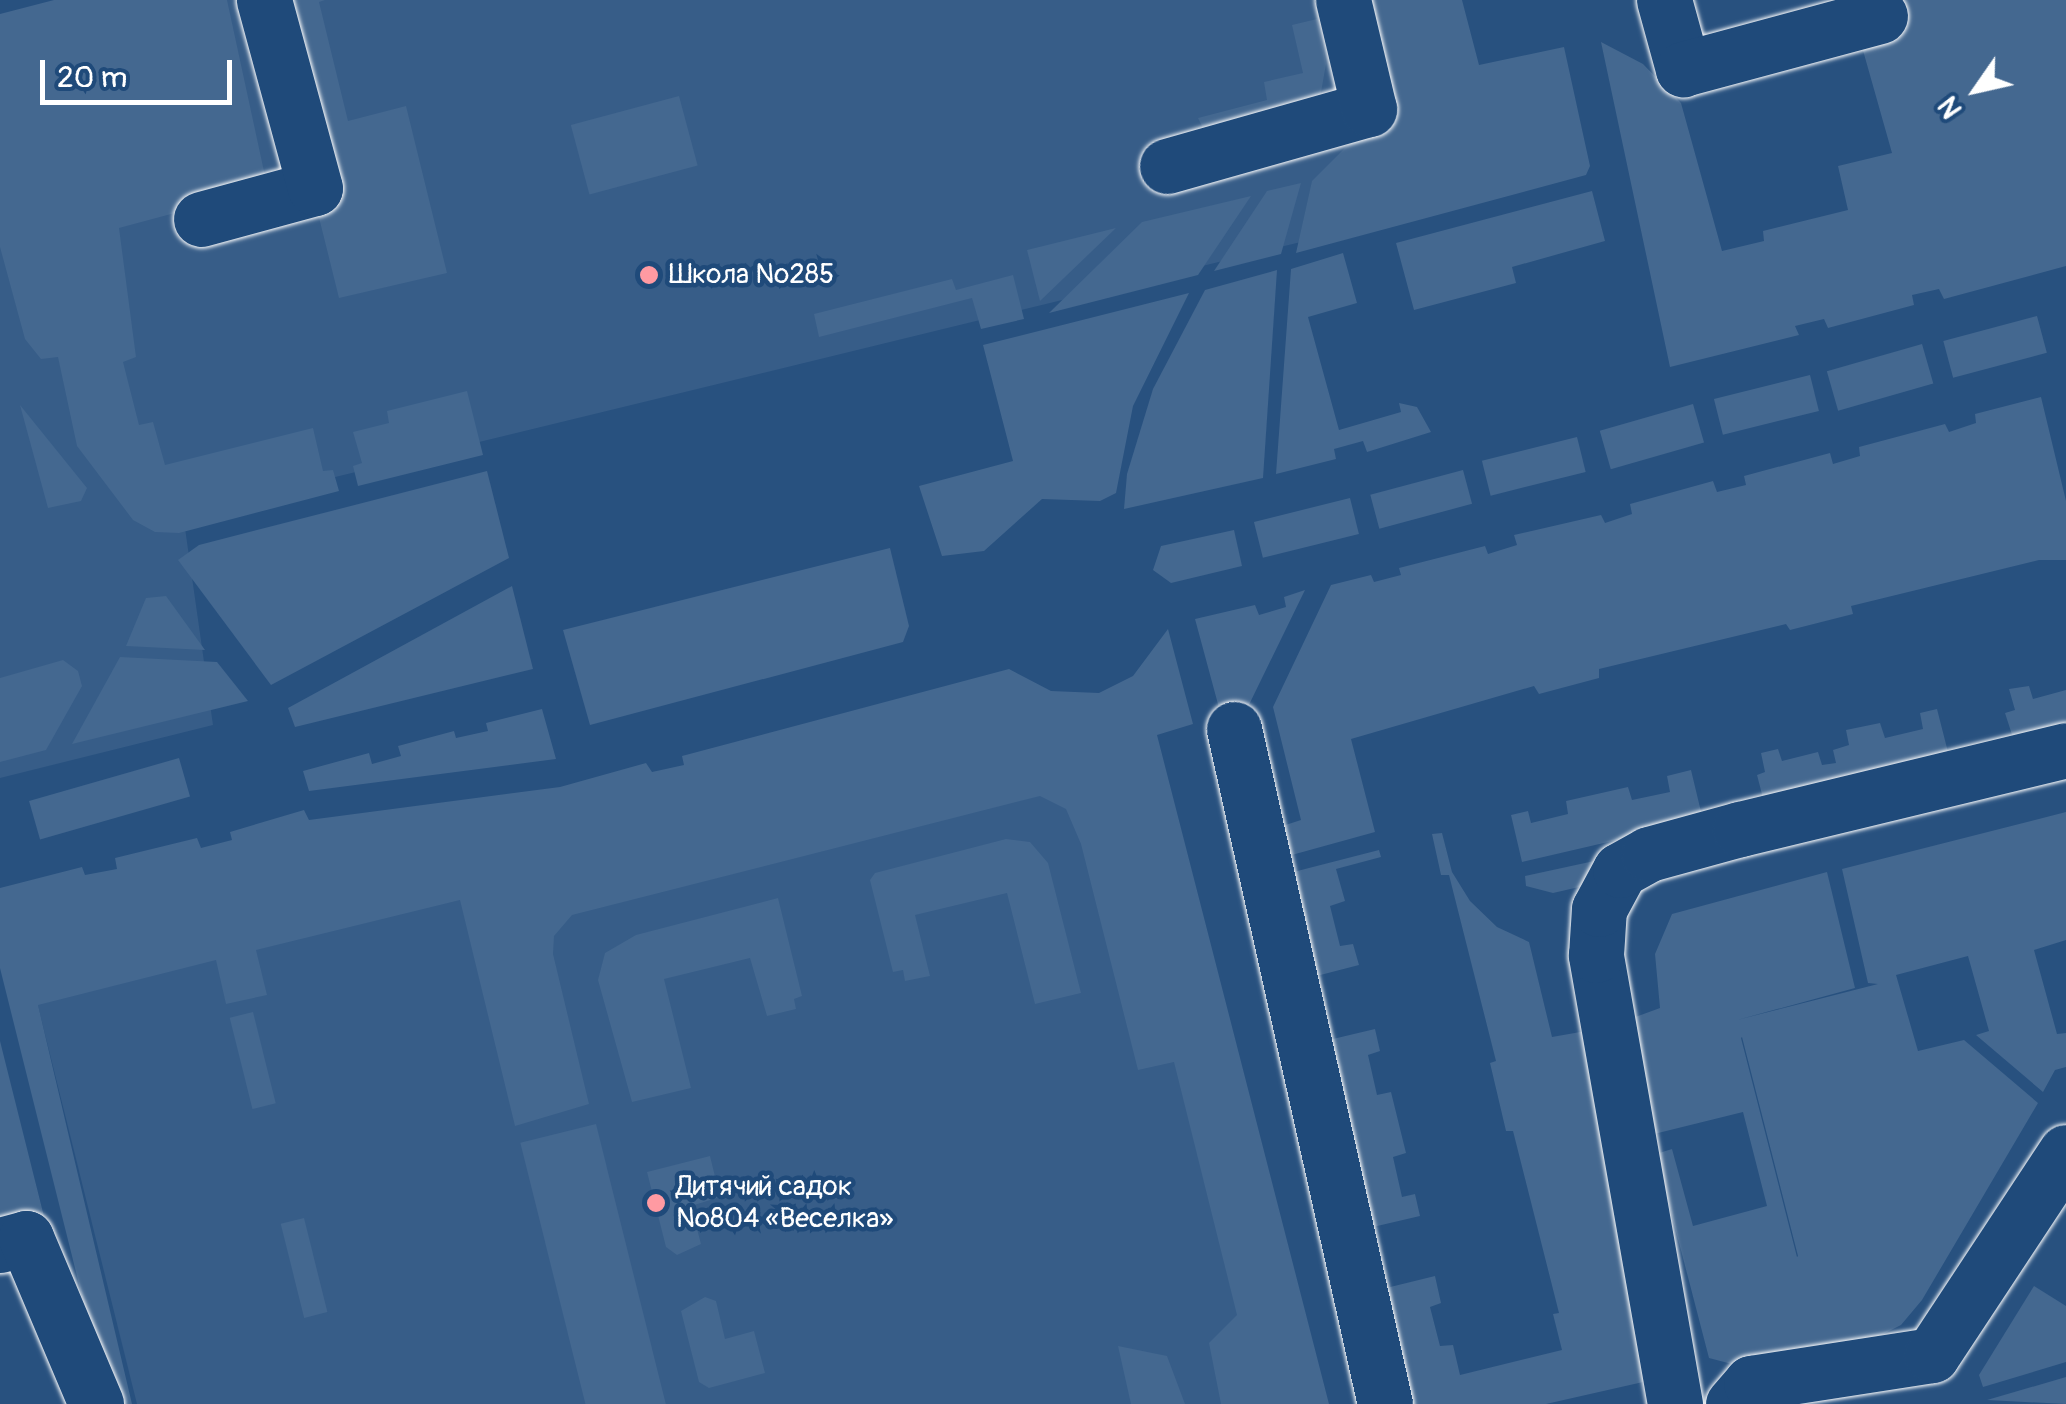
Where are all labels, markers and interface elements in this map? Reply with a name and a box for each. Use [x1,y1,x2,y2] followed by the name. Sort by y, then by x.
[45,40,238,102] scale bar
[1926,40,2026,140] north arrow
[57,59,127,96] text: 20 m
[1931,89,1971,125] text: N
[669,258,834,292] place label: Школа №285
[638,264,660,286] marker: Школа №285
[676,1170,894,1236] place label: Дитячий садок №804 «Веселка»
[645,1192,667,1214] marker: Дитячий садок №804 «Веселка»

